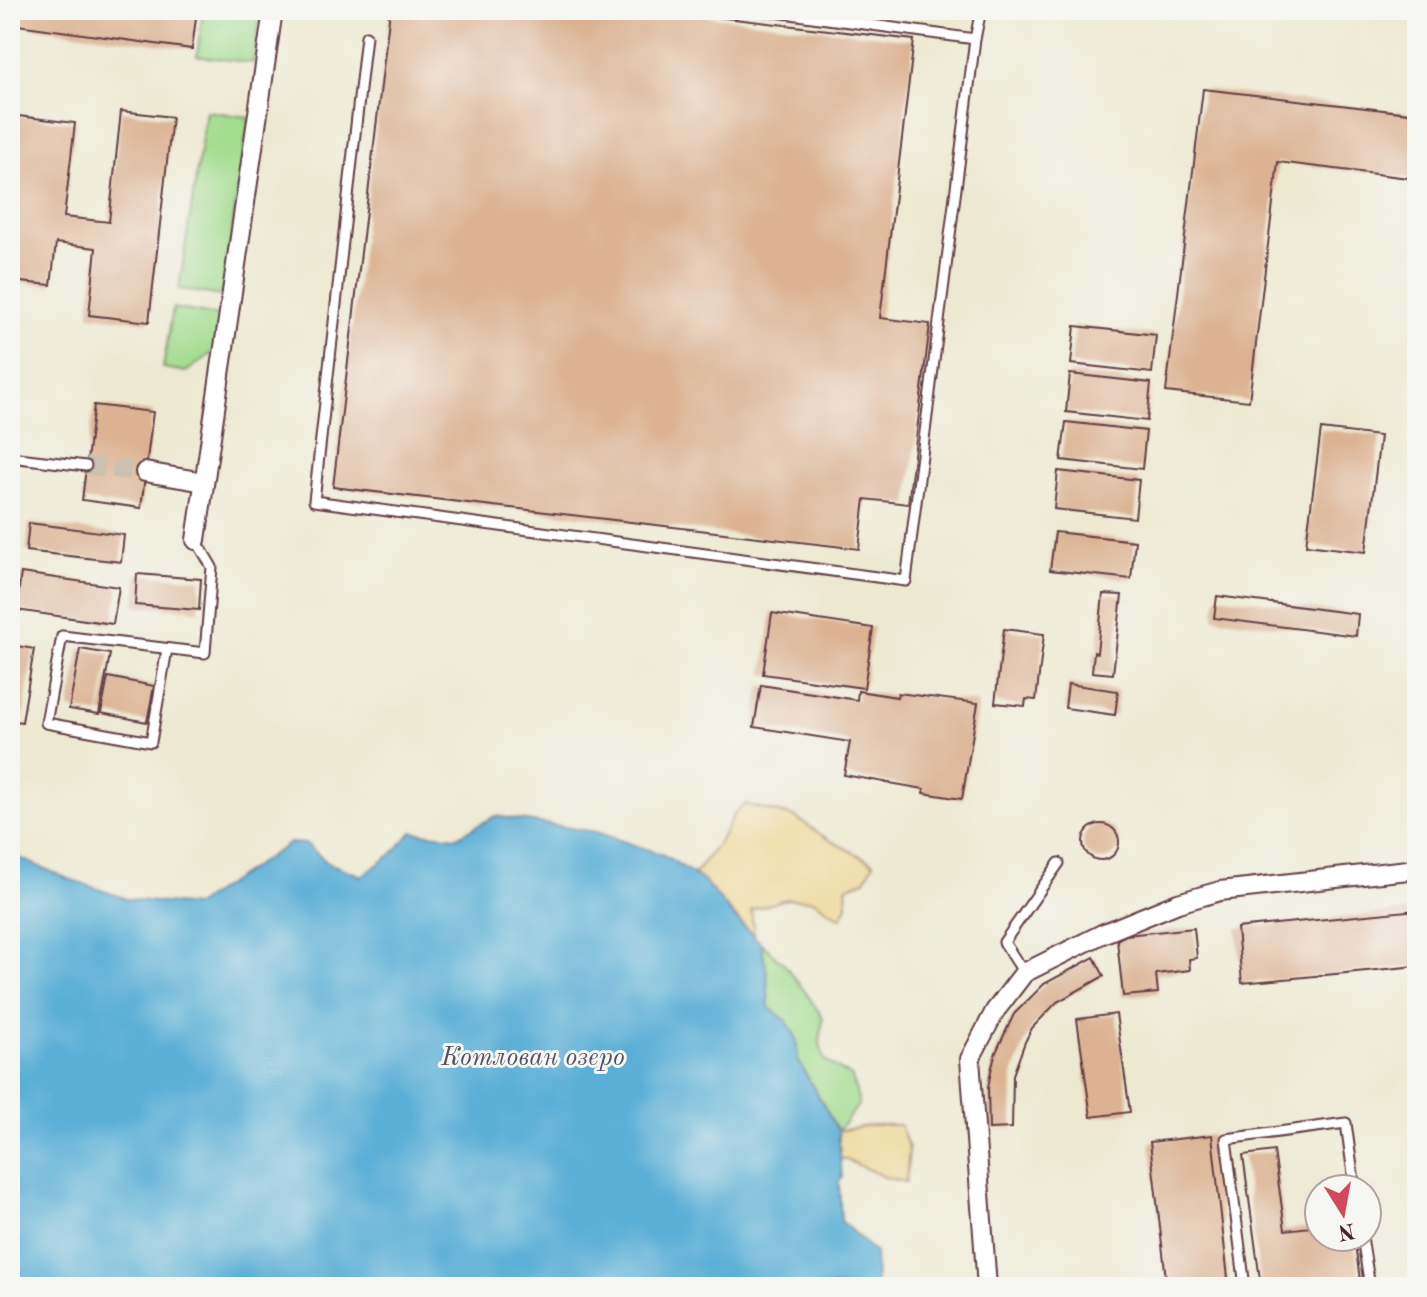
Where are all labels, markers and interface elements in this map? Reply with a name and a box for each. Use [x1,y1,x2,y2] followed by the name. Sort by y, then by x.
[440,1045,625,1071] water label: Котлован озеро
[1303,1173,1383,1253] north arrow
[1336,1218,1357,1243] text: N

